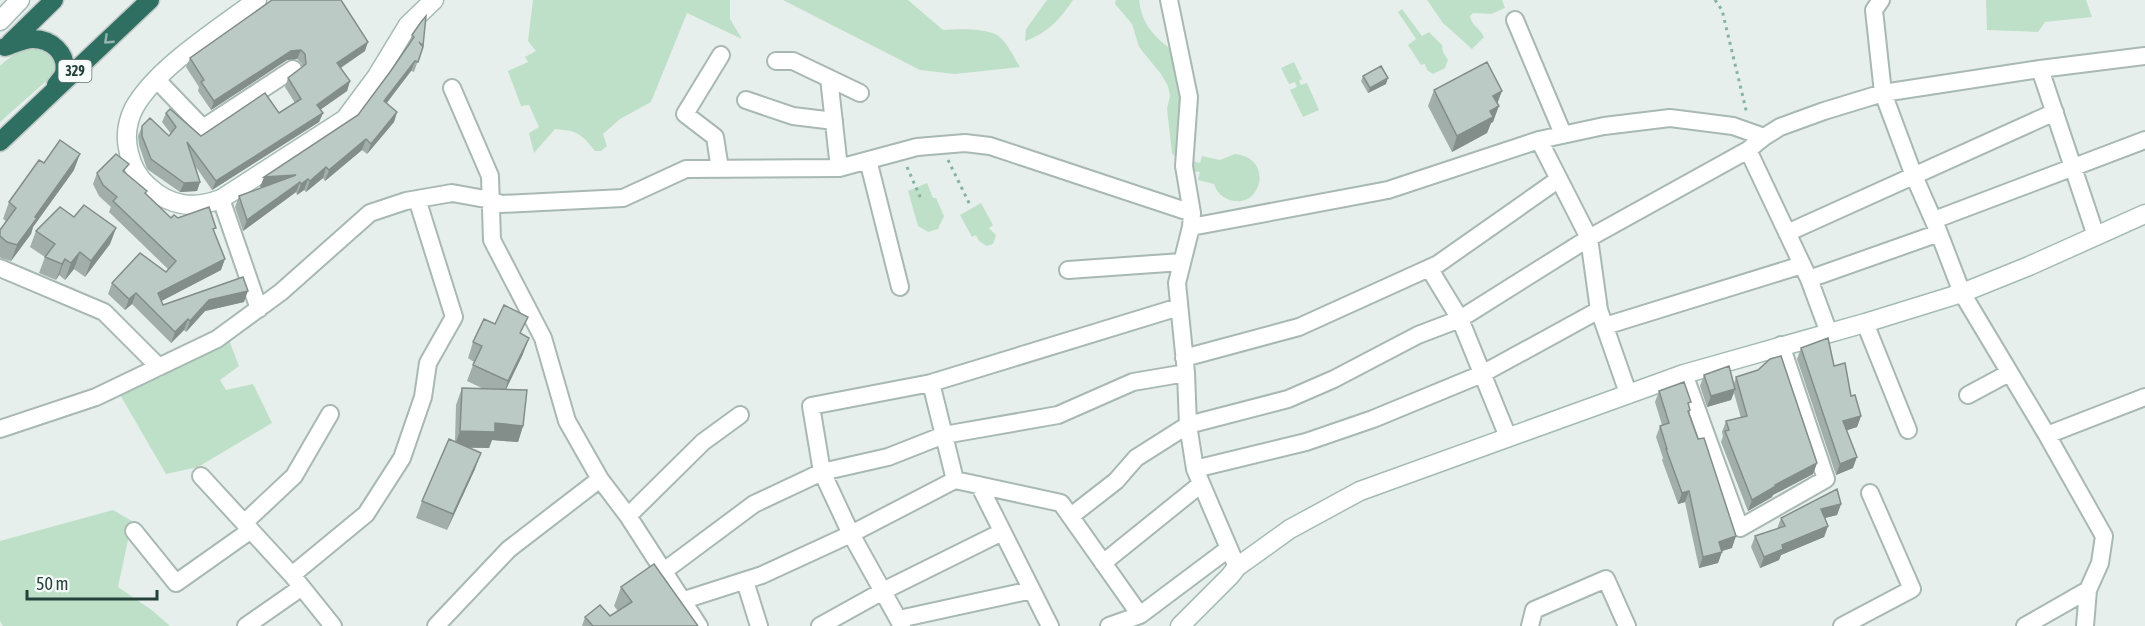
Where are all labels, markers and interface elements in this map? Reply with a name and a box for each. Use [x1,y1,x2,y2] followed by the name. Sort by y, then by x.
[104,33,114,44] one-way arrow
[58,60,92,82] road number: 329
[27,563,158,601] scale bar
[36,573,68,594] text: 50 m

